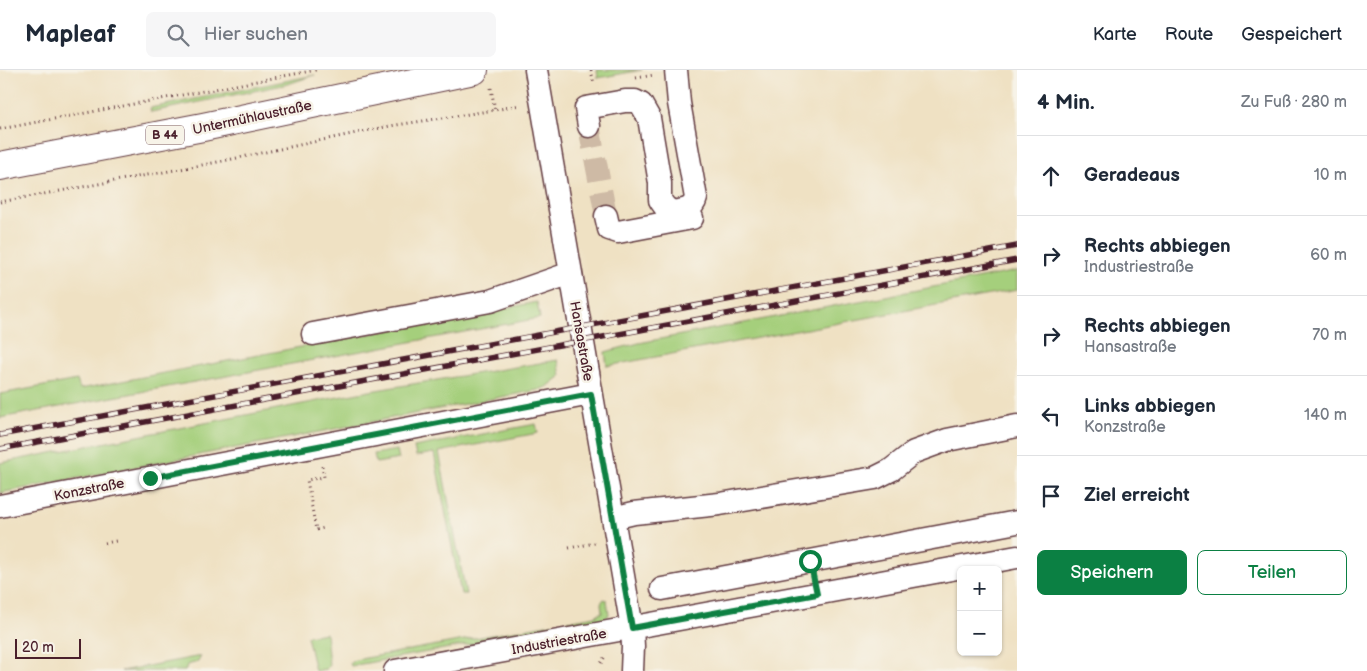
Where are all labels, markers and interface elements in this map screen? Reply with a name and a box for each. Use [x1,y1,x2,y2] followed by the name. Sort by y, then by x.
[146,12,496,57] search box
[25,20,116,49] text: Mapleaf
[164,21,192,49] icon: search
[204,23,308,46] text: Hier suchen
[1093,24,1137,45] text: Karte
[1165,24,1213,45] text: Route
[1241,24,1342,45] text: Gespeichert
[1037,90,1095,115] text: 4 Min.
[1241,93,1347,112] text: Zu Fuß · 280 m
[191,97,313,138] street label: Untermühlaustraße
[146,126,184,144] road number: B 44
[1037,162,1065,190] icon: ahead
[1084,164,1180,187] text: Geradeaus
[1314,166,1347,185] text: 10 m
[1084,235,1231,258] text: Rechts abbiegen
[1037,242,1065,270] icon: right
[1310,246,1347,265] text: 60 m
[1084,258,1194,277] text: Industriestraße
[566,300,597,382] street label: Hansastraße
[1084,315,1231,338] text: Rechts abbiegen
[1037,322,1065,350] icon: right
[1312,326,1347,345] text: 70 m
[1084,338,1177,357] text: Hansastraße
[1084,395,1216,418] text: Links abbiegen
[1037,402,1065,430] icon: left
[1304,406,1347,425] text: 140 m
[1084,418,1166,437] text: Konzstraße
[139,467,162,490] route end
[52,474,126,505] street label: Konzstraße
[1037,482,1065,510] icon: arrive
[1084,484,1190,507] text: Ziel erreicht
[799,550,822,573] route start
[1037,550,1187,595] button: Speichern
[1197,550,1347,595] button: Teilen
[957,566,1002,656] map controls
[957,566,1002,611] button: +
[957,611,1002,656] button: −
[510,625,608,658] street label: Industriestraße
[15,636,81,659] scale bar
[22,639,54,656] text: 20 m

